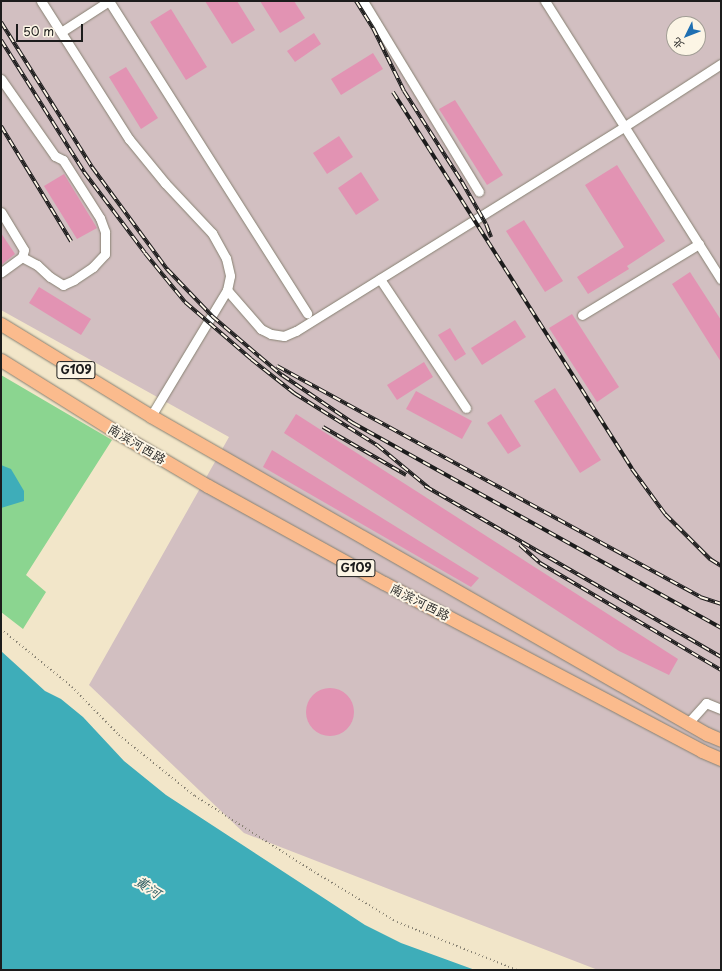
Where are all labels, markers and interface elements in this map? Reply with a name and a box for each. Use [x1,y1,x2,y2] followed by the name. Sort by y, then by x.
[18,16,85,42] scale bar
[666,16,706,56] north arrow
[23,22,54,40] text: 50 m
[668,34,688,54] text: 北
[56,360,96,380] road number: G109
[105,421,169,467] street label: 南滨河西路
[336,558,376,578] road number: G109
[388,580,452,624] street label: 南滨河西路
[132,872,164,902] water label: 黄河

